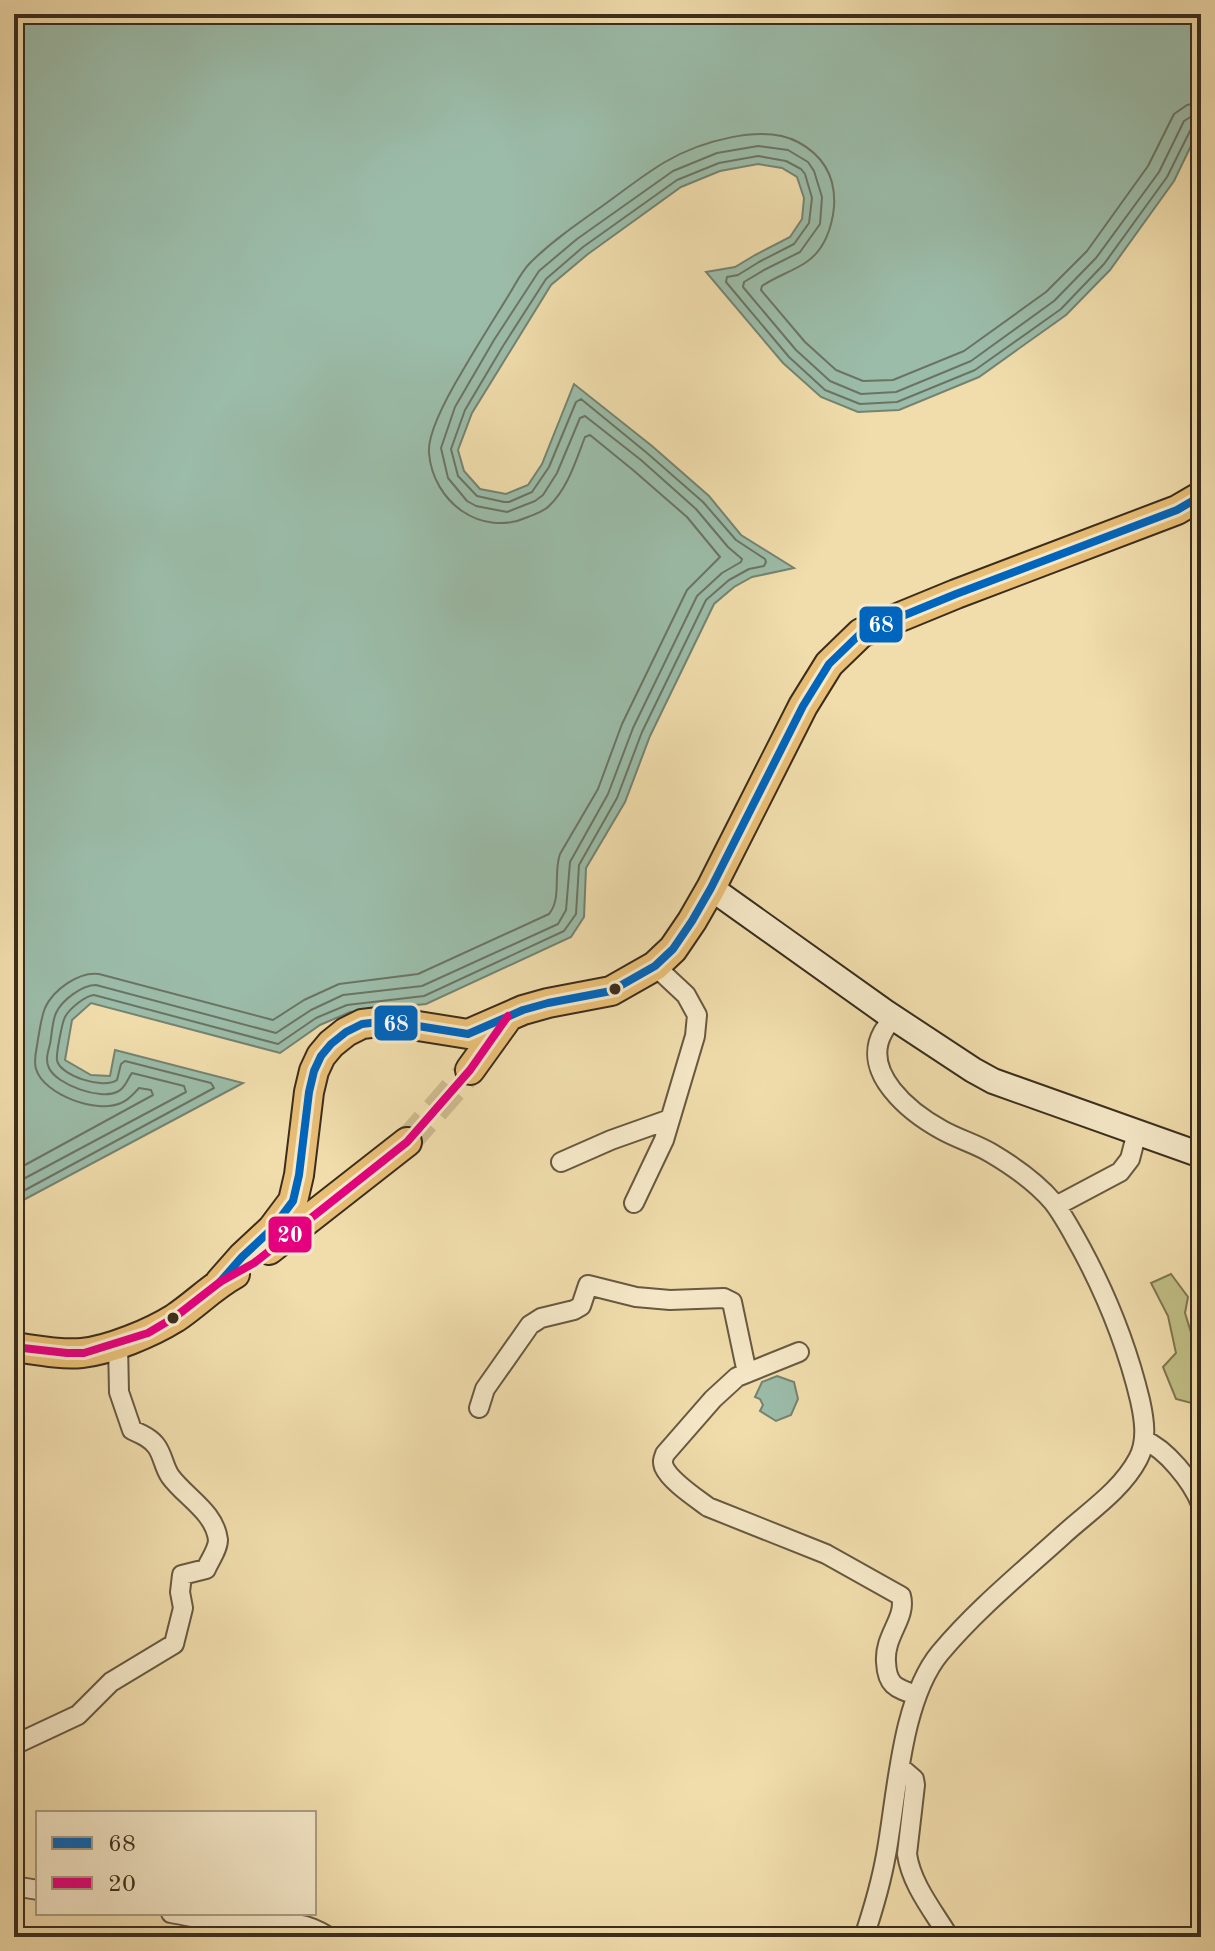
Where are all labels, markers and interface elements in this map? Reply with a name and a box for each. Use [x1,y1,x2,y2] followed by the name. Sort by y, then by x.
[858,605,904,644] line badge: 68
[868,615,894,637] text: 68
[607,981,623,997] unlabelled marker
[373,1004,419,1042] line badge: 68
[383,1014,409,1036] text: 68
[267,1215,313,1254] line badge: 20
[277,1225,303,1247] text: 20
[165,1310,181,1326] unlabelled marker
[36,1811,316,1915] legend
[108,1833,136,1857] text: 68
[108,1873,136,1897] text: 20

